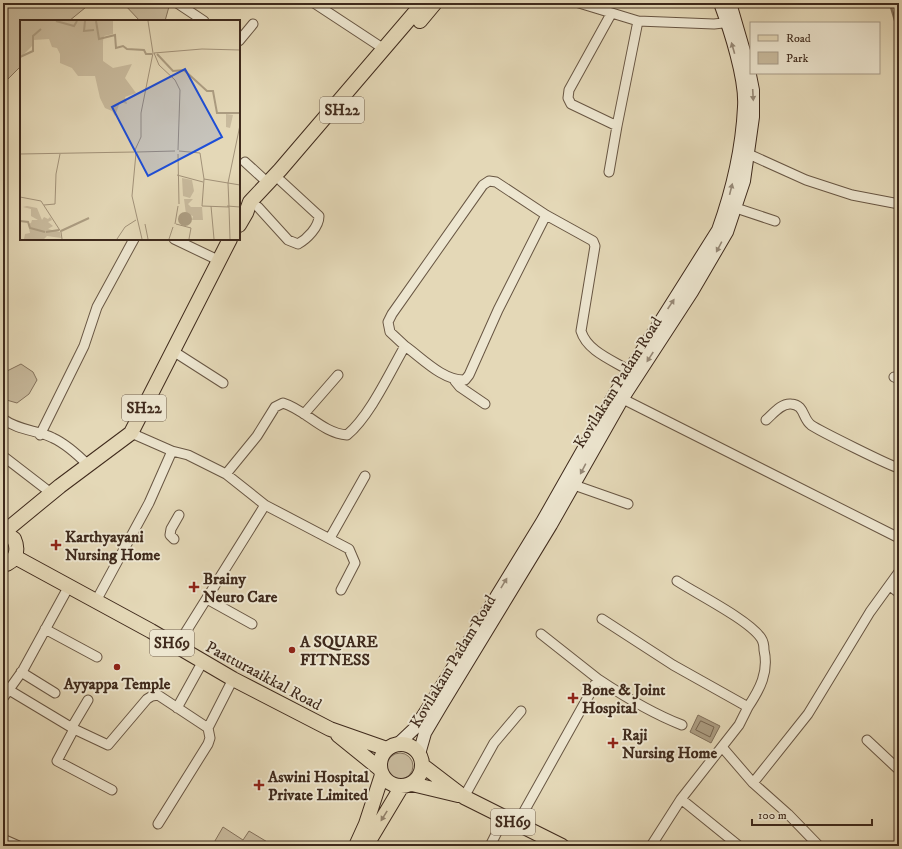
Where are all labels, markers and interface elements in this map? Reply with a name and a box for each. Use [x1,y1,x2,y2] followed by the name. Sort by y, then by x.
[20,20,240,240] inset map
[750,22,880,74] legend
[786,31,811,46] text: Road
[730,41,736,53] one-way arrow
[786,51,808,66] text: Park
[749,89,756,101] one-way arrow
[320,97,364,123] road number: SH22
[728,183,734,195] one-way arrow
[716,242,722,253] one-way arrow
[667,298,675,309] one-way arrow
[569,313,666,452] street label: Kovilakam Padam Road
[646,352,654,362] one-way arrow
[122,395,166,421] road number: SH22
[579,463,586,474] one-way arrow
[65,527,160,565] place label: Karthyayani Nursing Home
[50,539,62,551] marker: Karthyayani Nursing Home
[203,569,278,607] place label: Brainy Neuro Care
[501,577,508,589] one-way arrow
[188,581,200,593] marker: Brainy Neuro Care
[405,592,500,731] street label: Kovilakam Padam Road
[150,630,194,656] road number: SH69
[299,632,379,670] place label: A SQUARE FITNESS
[202,637,325,715] street label: Paatturaaikkal Road
[287,645,297,655] marker: A SQUARE FITNESS
[112,662,122,672] marker: Ayyappa Temple
[63,674,171,694] place label: Ayyappa Temple
[582,680,666,718] place label: Bone & Joint Hospital
[567,692,579,704] marker: Bone & Joint Hospital
[622,725,717,763] place label: Raji Nursing Home
[607,737,619,749] marker: Raji Nursing Home
[267,767,370,805] place label: Aswini Hospital Private Limited
[253,779,265,791] marker: Aswini Hospital Private Limited
[752,801,872,827] scale bar
[758,808,787,823] text: 100 m
[491,809,535,835] road number: SH69
[380,811,388,821] one-way arrow

